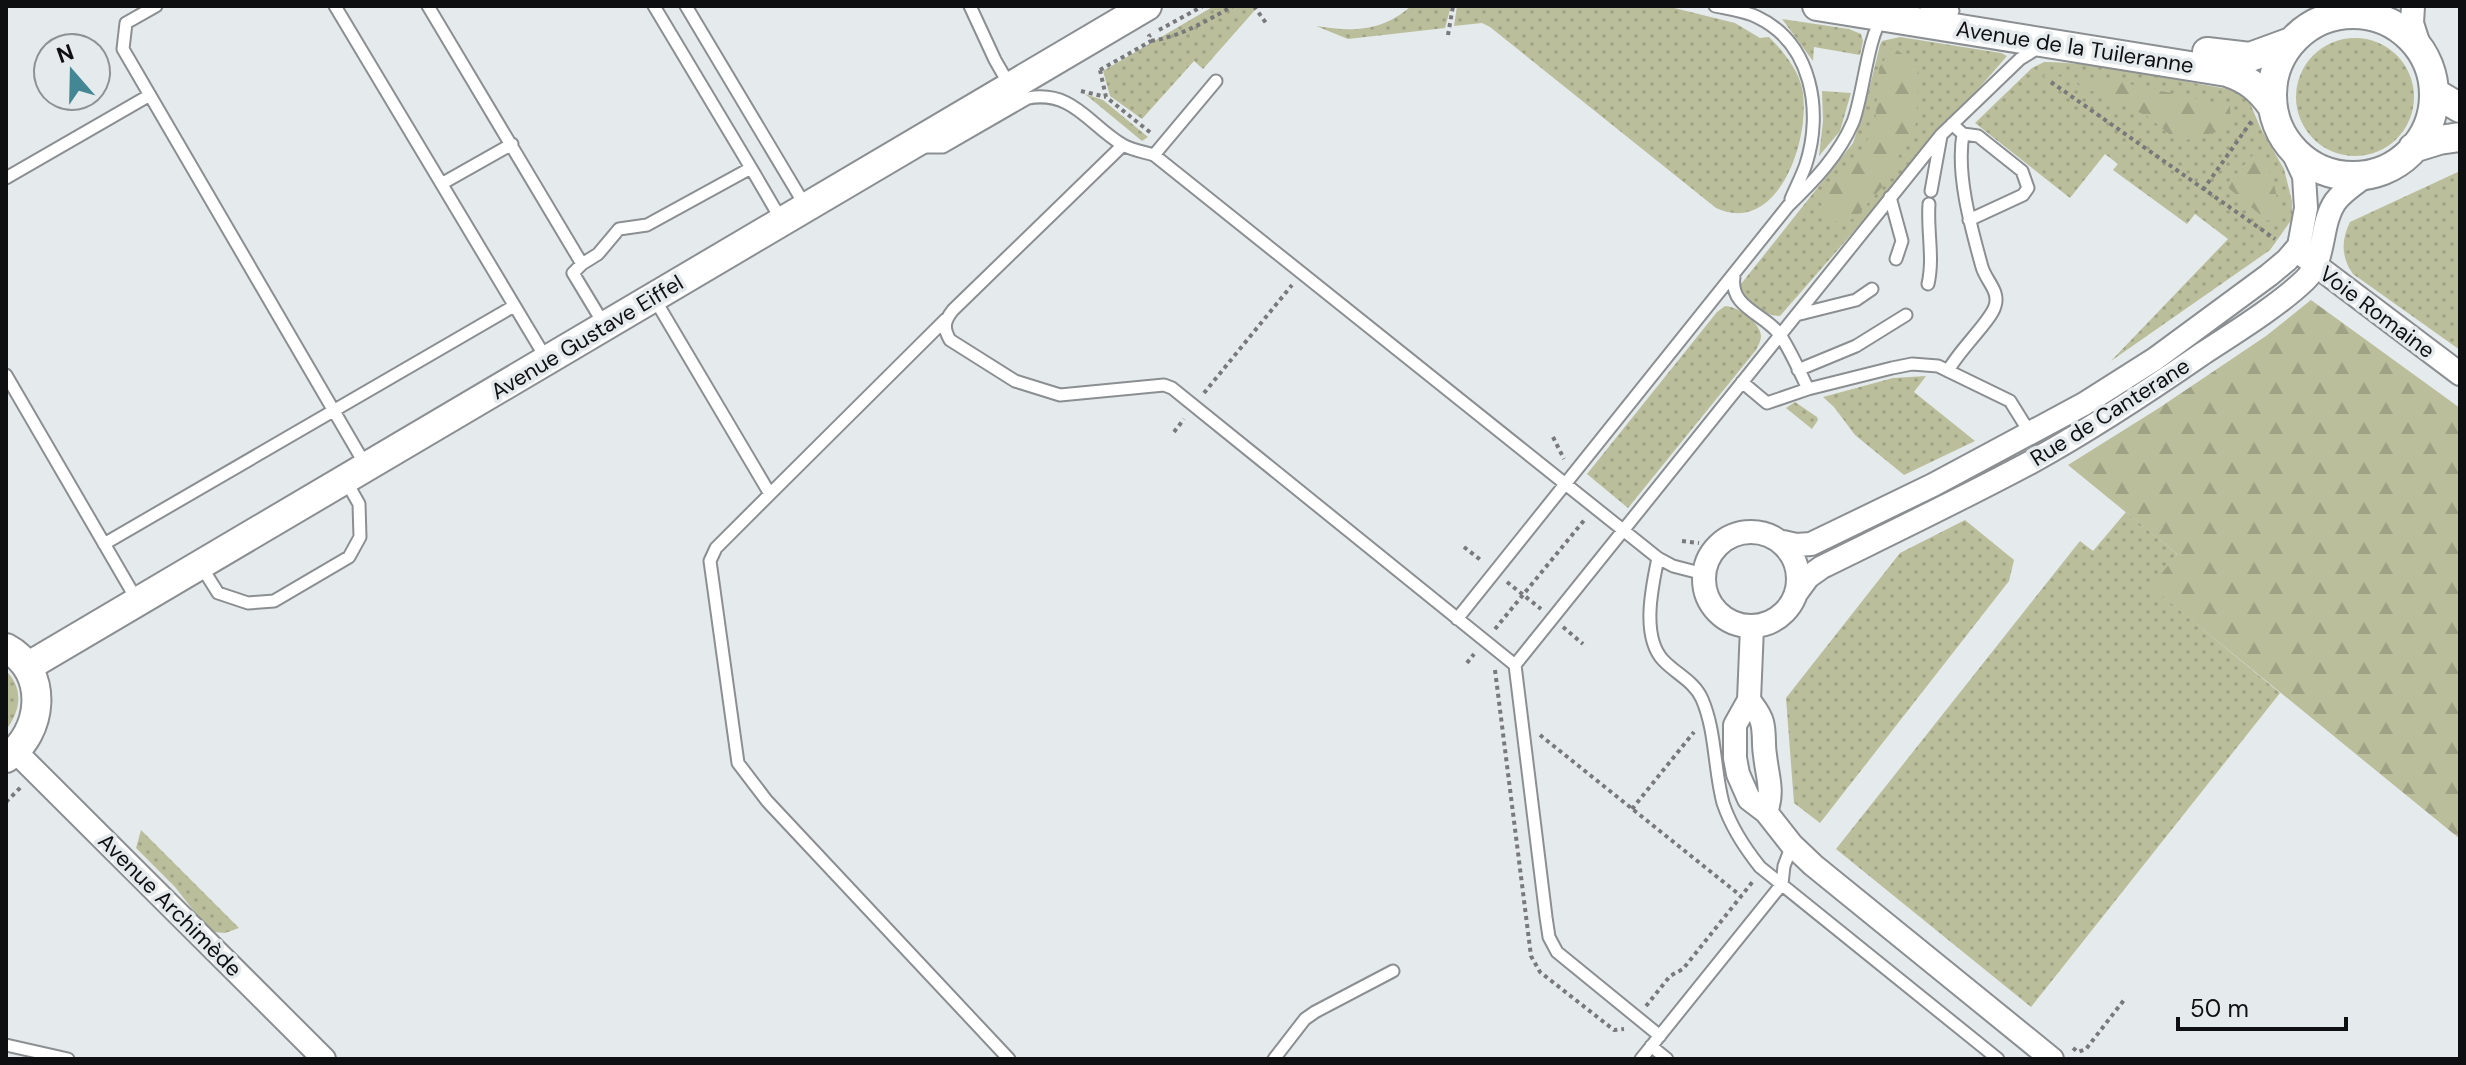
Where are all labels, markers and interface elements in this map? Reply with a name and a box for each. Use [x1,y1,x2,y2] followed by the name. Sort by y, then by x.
[1954,14,2196,80] street label: Avenue de la Tuileranne
[32,32,112,112] north arrow
[53,37,78,70] text: N
[2313,259,2441,365] street label: Voie Romaine
[485,268,689,406] street label: Avenue Gustave Eiffel
[2025,351,2195,473] street label: Rue de Canterane
[92,827,248,983] street label: Avenue Archimède
[2178,981,2346,1031] scale bar
[2190,993,2249,1024] text: 50 m

